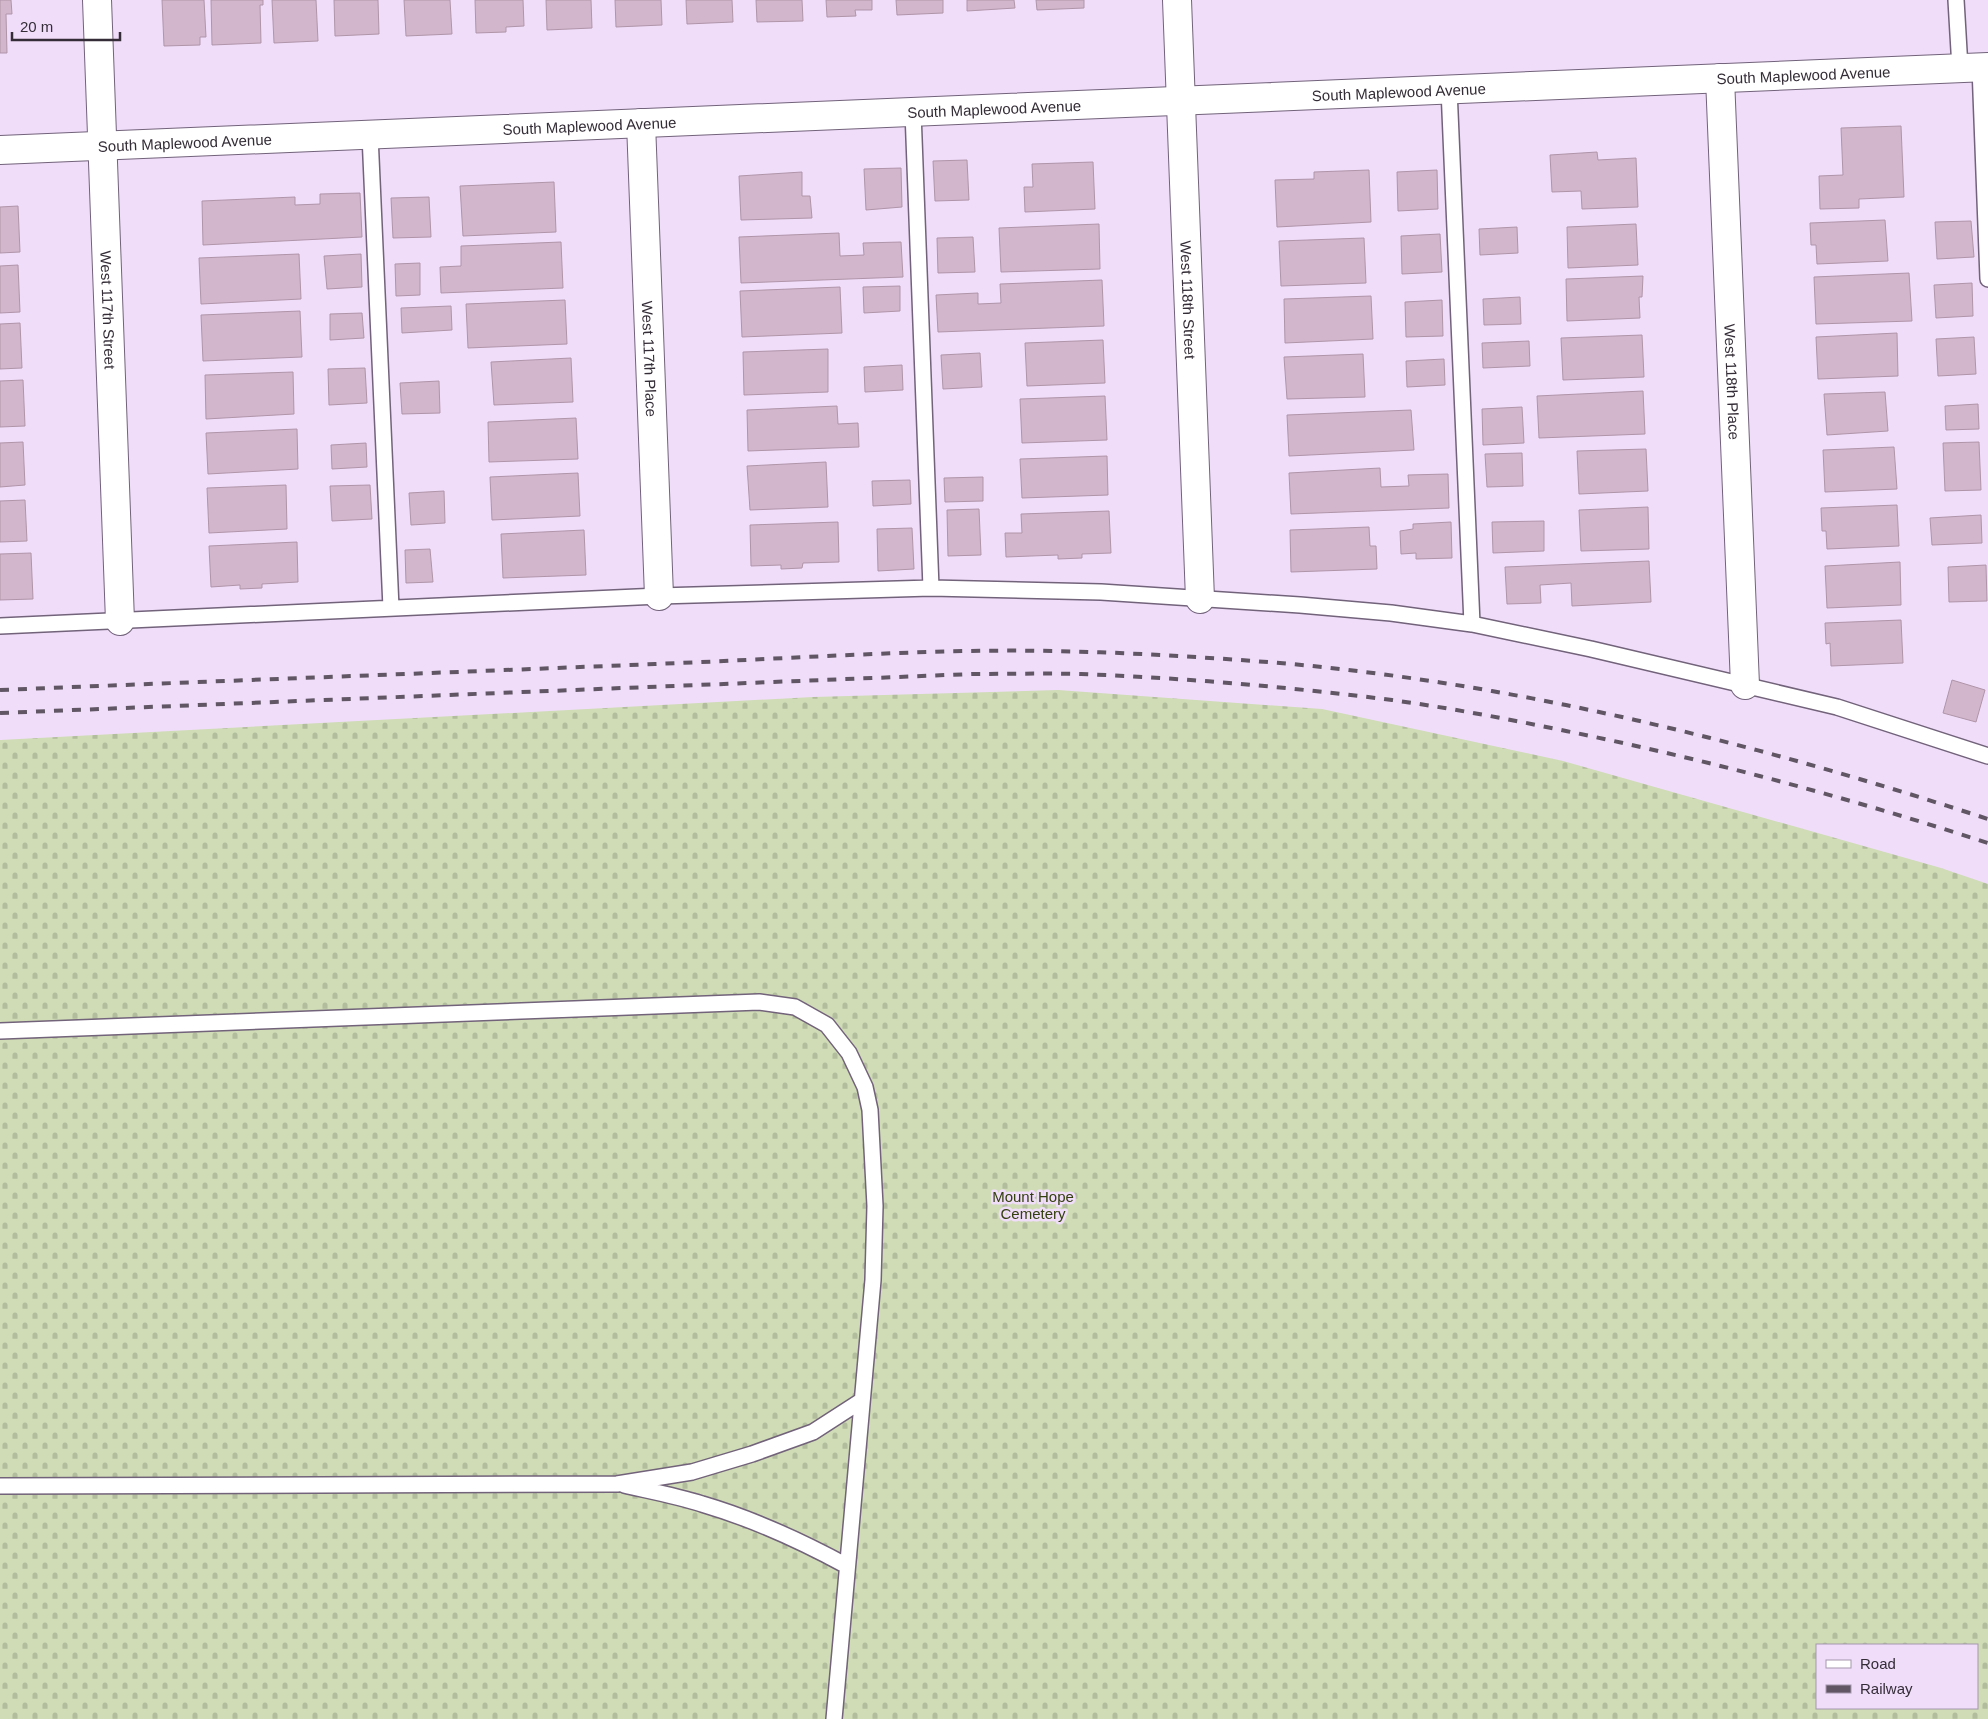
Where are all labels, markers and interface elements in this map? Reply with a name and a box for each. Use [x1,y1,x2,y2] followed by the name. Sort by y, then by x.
[12,10,120,42] scale bar
[20,18,53,35] text: 20 m
[1716,63,1891,87] street label: South Maplewood Avenue
[1311,79,1486,104] street label: South Maplewood Avenue
[907,96,1081,121] street label: South Maplewood Avenue
[502,113,677,138] street label: South Maplewood Avenue
[98,130,272,154] street label: South Maplewood Avenue
[1178,240,1199,360] street label: West 118th Street
[98,250,119,370] street label: West 117th Street
[639,300,661,417] street label: West 117th Place
[1722,323,1743,440] street label: West 118th Place
[992,1188,1074,1222] park label: Mount Hope Cemetery
[1816,1644,1978,1709] legend
[1860,1655,1896,1672] text: Road
[1860,1680,1913,1697] text: Railway

